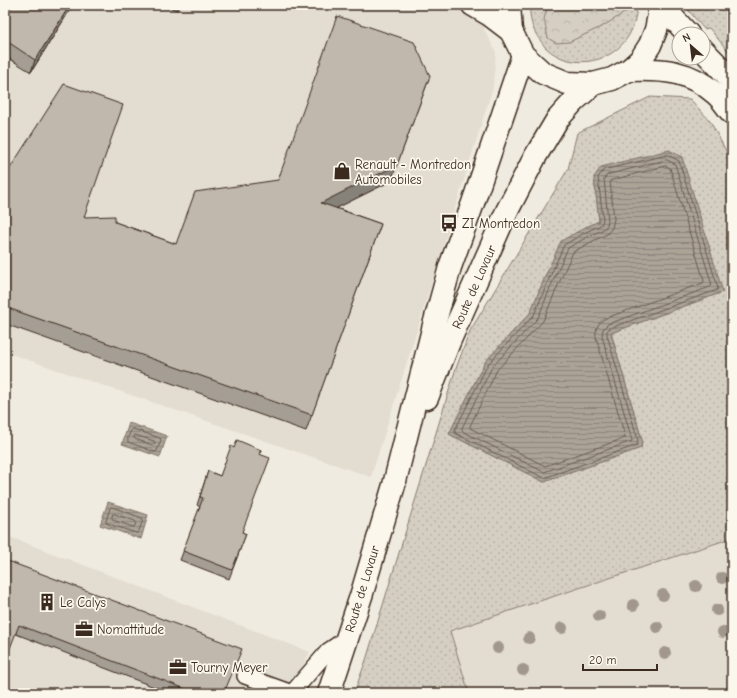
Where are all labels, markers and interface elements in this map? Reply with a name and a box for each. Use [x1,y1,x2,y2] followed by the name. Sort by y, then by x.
[671,26,711,66] north arrow
[680,30,693,45] text: N
[355,157,471,187] place label: Renault - Montredon Automobiles
[332,161,352,181] shop icon: Renault - Montredon Automobiles
[439,213,459,233] bus stop icon: ZI Montredon
[462,216,540,231] place label: ZI Montredon
[449,242,499,331] street label: Route de Lavaur
[342,543,383,634] street label: Route de Lavaur
[37,592,57,612] building icon: Le Calys
[60,595,106,610] place label: Le Calys
[74,619,94,639] office icon: Nomattitude
[97,622,165,637] place label: Nomattitude
[583,646,657,672] scale bar
[589,653,617,667] text: 20 m
[168,657,188,677] office icon: Tourny Meyer
[191,660,268,675] place label: Tourny Meyer

